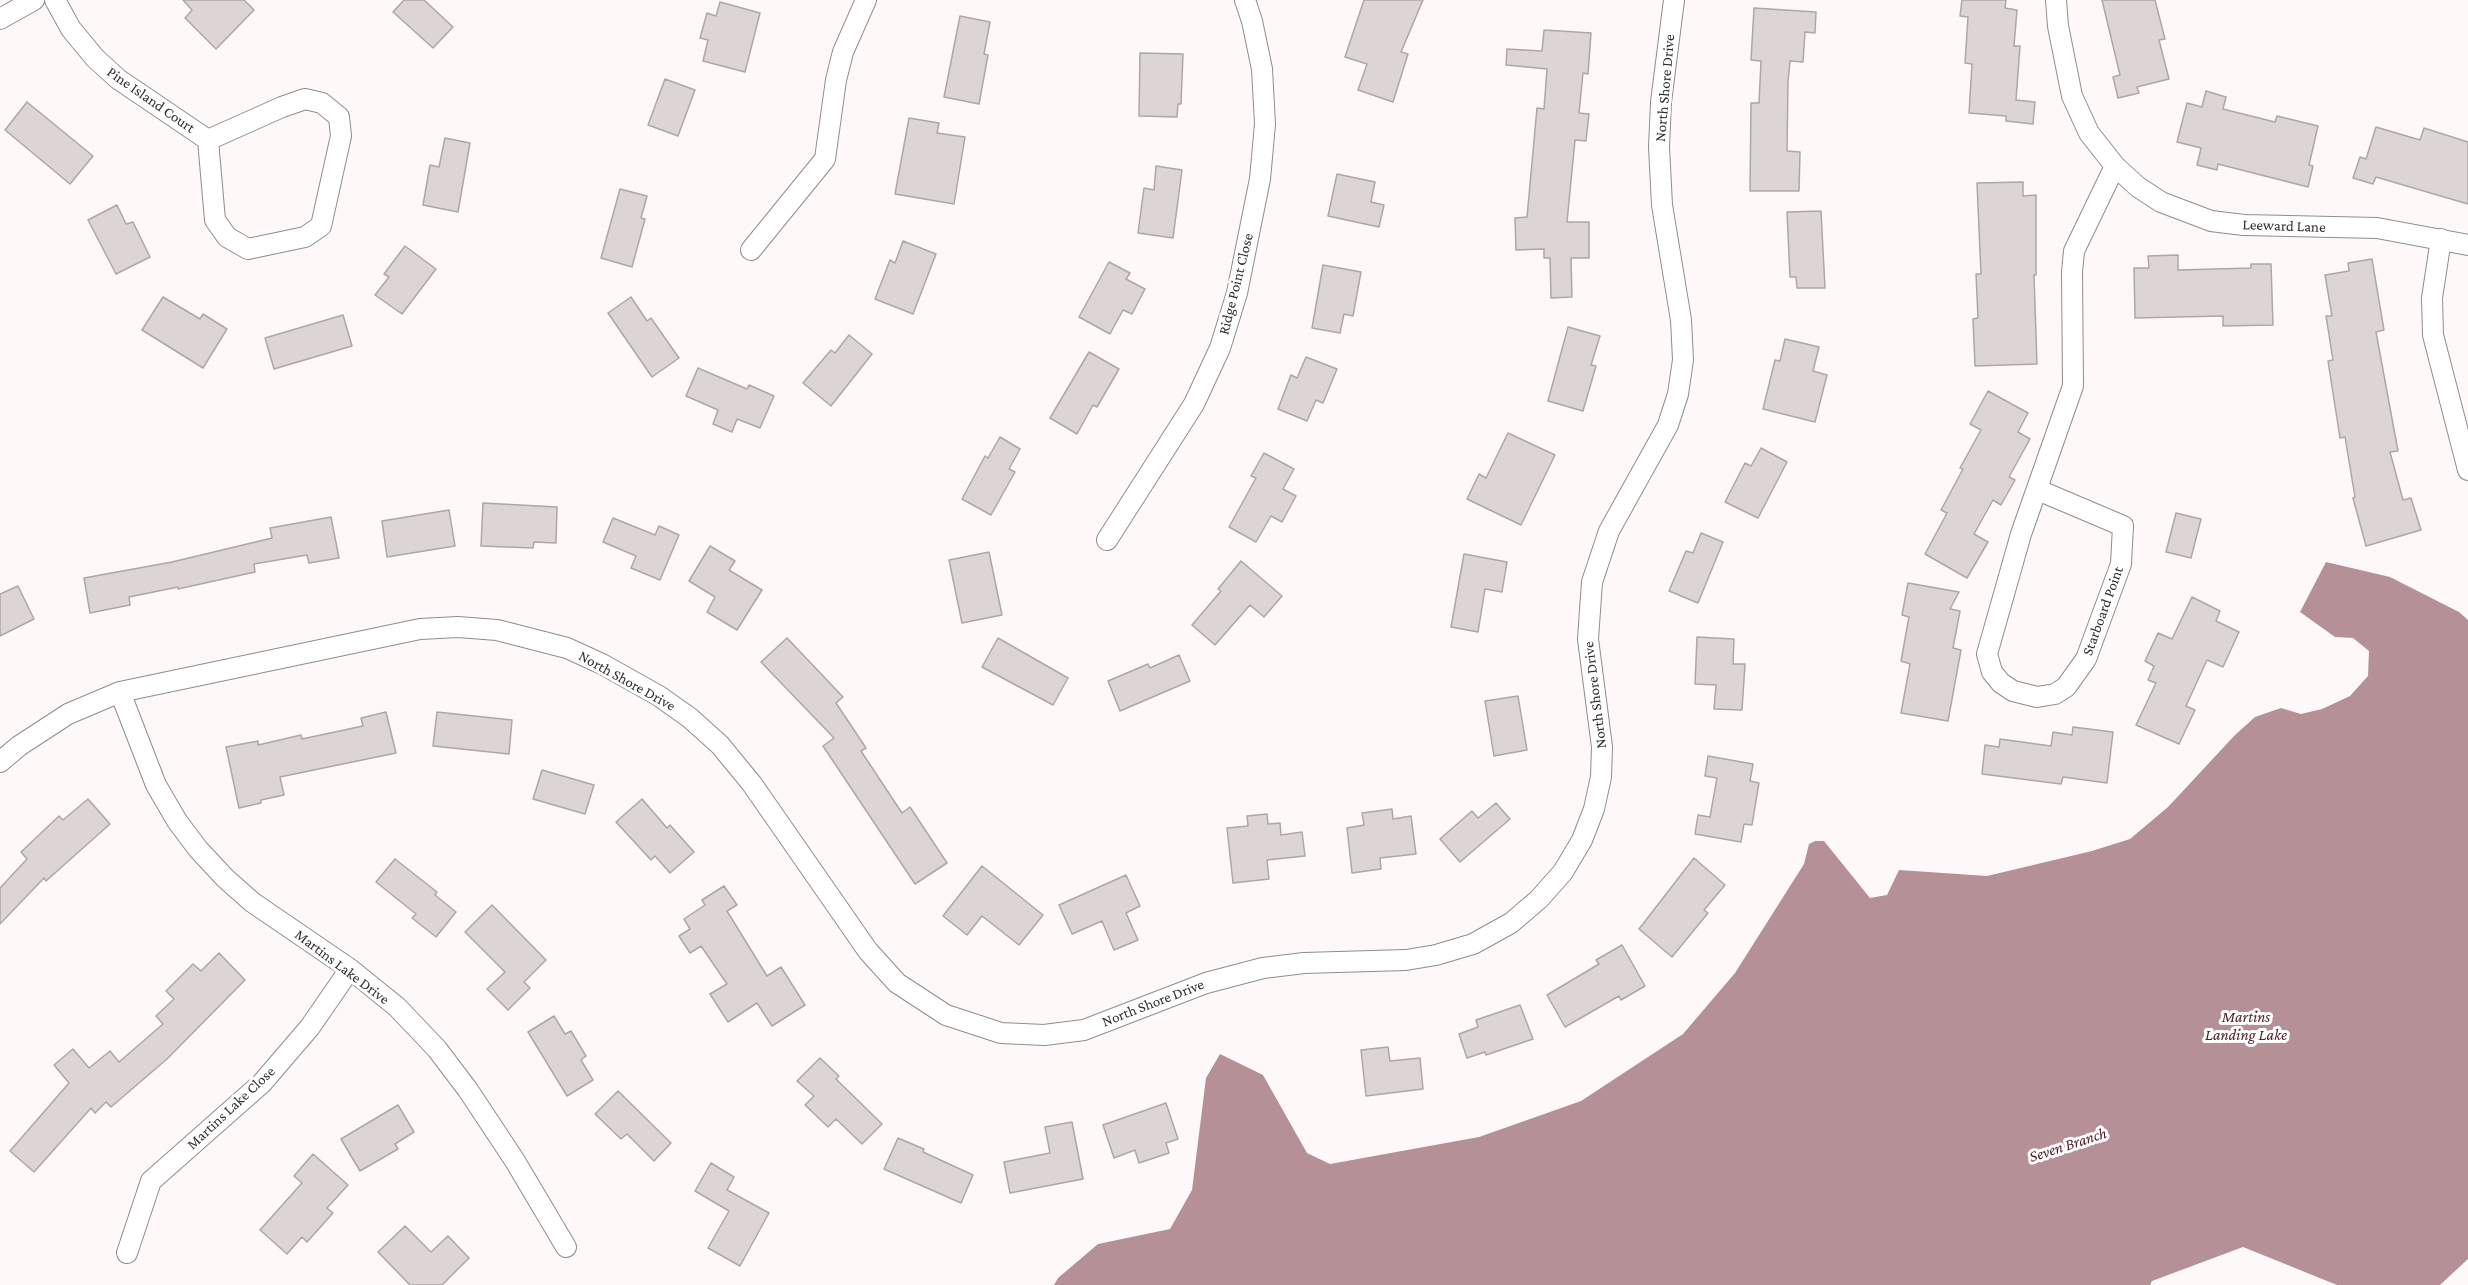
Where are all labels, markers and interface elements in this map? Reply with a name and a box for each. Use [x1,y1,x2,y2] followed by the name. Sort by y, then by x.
[1651,33,1679,143] street label: North Shore Drive
[103,63,199,137] street label: Pine Island Court
[2242,216,2326,236] street label: Leeward Lane
[1215,231,1257,337] street label: Ridge Point Close
[2079,564,2127,658] street label: Starboard Point
[1579,640,1611,750] street label: North Shore Drive
[575,647,679,715] street label: North Shore Drive
[291,926,393,1008] street label: Martins Lake Drive
[1099,975,1207,1031] street label: North Shore Drive
[2205,1007,2287,1045] water label: Martins Landing Lake
[183,1063,279,1153] street label: Martins Lake Close
[2027,1123,2109,1167] water label: Seven Branch

